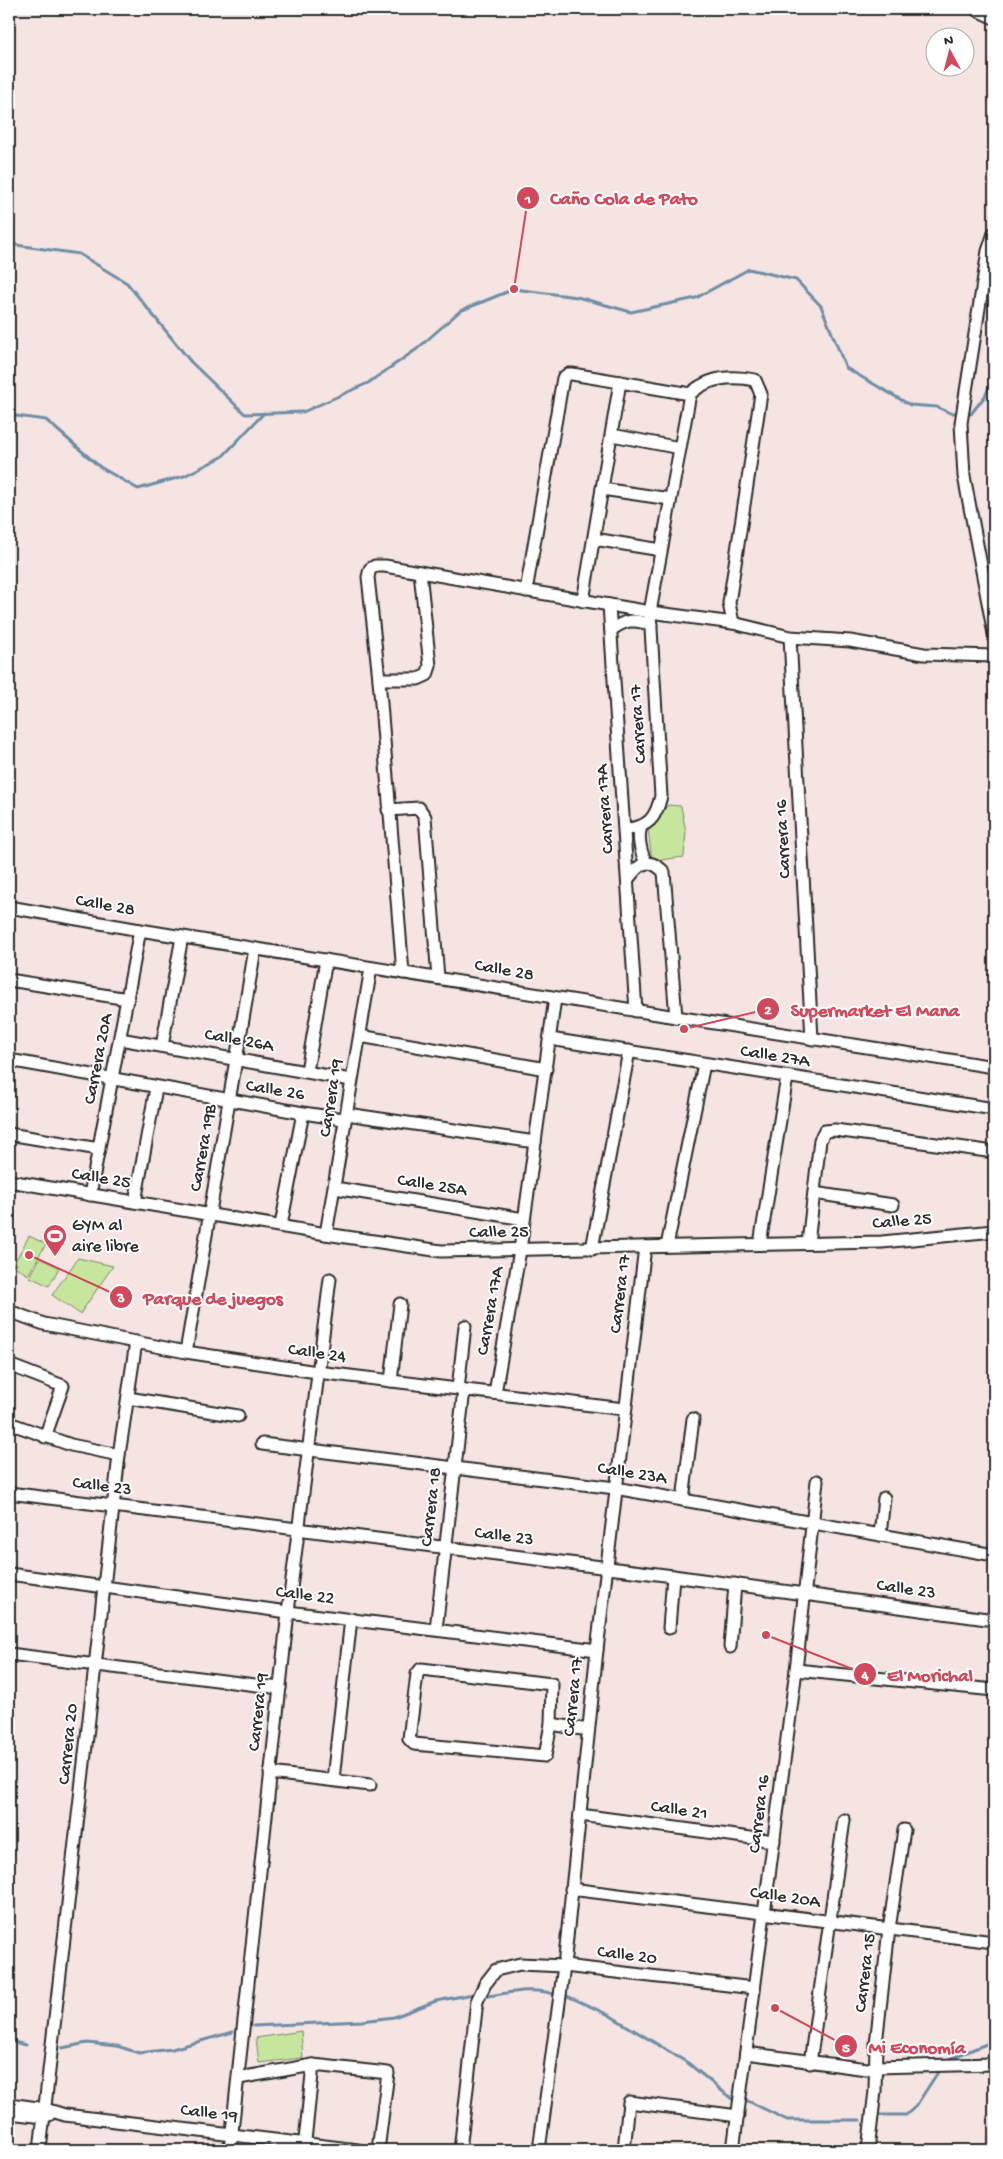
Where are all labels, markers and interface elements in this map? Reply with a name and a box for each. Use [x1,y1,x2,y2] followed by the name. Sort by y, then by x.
[926,28,976,78] north arrow
[943,33,954,51] text: N
[515,181,708,215] callout: Caño Cola de Pato
[549,189,698,212] text: Caño Cola de Pato
[524,191,531,209] text: 1
[626,683,652,764] street label: Carrera 17
[592,762,620,854] street label: Carrera 17A
[771,798,797,879] street label: Carrera 16
[74,890,136,922] street label: Calle 28
[473,955,535,987] street label: Calle 28
[755,992,969,1026] callout: Supermarket El Mana
[791,1001,961,1024] text: Supermarket El Mana
[764,1002,772,1020] text: 2
[80,1010,118,1106] street label: Carrera 20A
[203,1025,277,1058] street label: Calle 26A
[739,1041,813,1073] street label: Calle 27A
[315,1057,349,1139] street label: Carrera 19
[244,1076,307,1106] street label: Calle 26
[186,1102,222,1193] street label: Carrera 19B
[70,1164,132,1194] street label: Calle 25
[396,1170,470,1202] street label: Calle 25A
[871,1209,933,1235] street label: Calle 25
[72,1216,140,1258] place label: GYM al aire libre
[469,1222,529,1244] street label: Calle 25
[42,1223,68,1257] sports icon: GYM al aire libre
[606,1253,636,1335] street label: Carrera 17
[473,1264,509,1357] street label: Carrera 17A
[108,1280,293,1314] callout: Parque de juegos
[142,1289,284,1312] text: Parque de juegos
[116,1290,125,1308] text: 3
[287,1340,348,1369] street label: Calle 24
[596,1458,670,1490] street label: Calle 23A
[417,1466,447,1548] street label: Carrera 18
[71,1473,133,1501] street label: Calle 23
[473,1523,535,1551] street label: Calle 23
[875,1575,937,1605] street label: Calle 23
[274,1582,336,1610] street label: Calle 22
[559,1656,589,1737] street label: Carrera 17
[852,1657,983,1691] callout: El Morichal
[887,1666,973,1689] text: El Morichal
[860,1667,869,1685] text: 4
[244,1672,274,1752] street label: Carrera 19
[54,1702,84,1786] street label: Carrera 20
[745,1773,775,1854] street label: Carrera 16
[649,1797,709,1825] street label: Calle 21
[748,1883,823,1914] street label: Calle 20A
[851,1932,881,2014] street label: Carrera 15
[596,1942,658,1970] street label: Calle 20
[833,2029,975,2063] callout: Mi Economía
[868,2038,967,2061] text: Mi Economía
[842,2040,850,2058] text: 5
[179,2100,239,2128] street label: Calle 19

